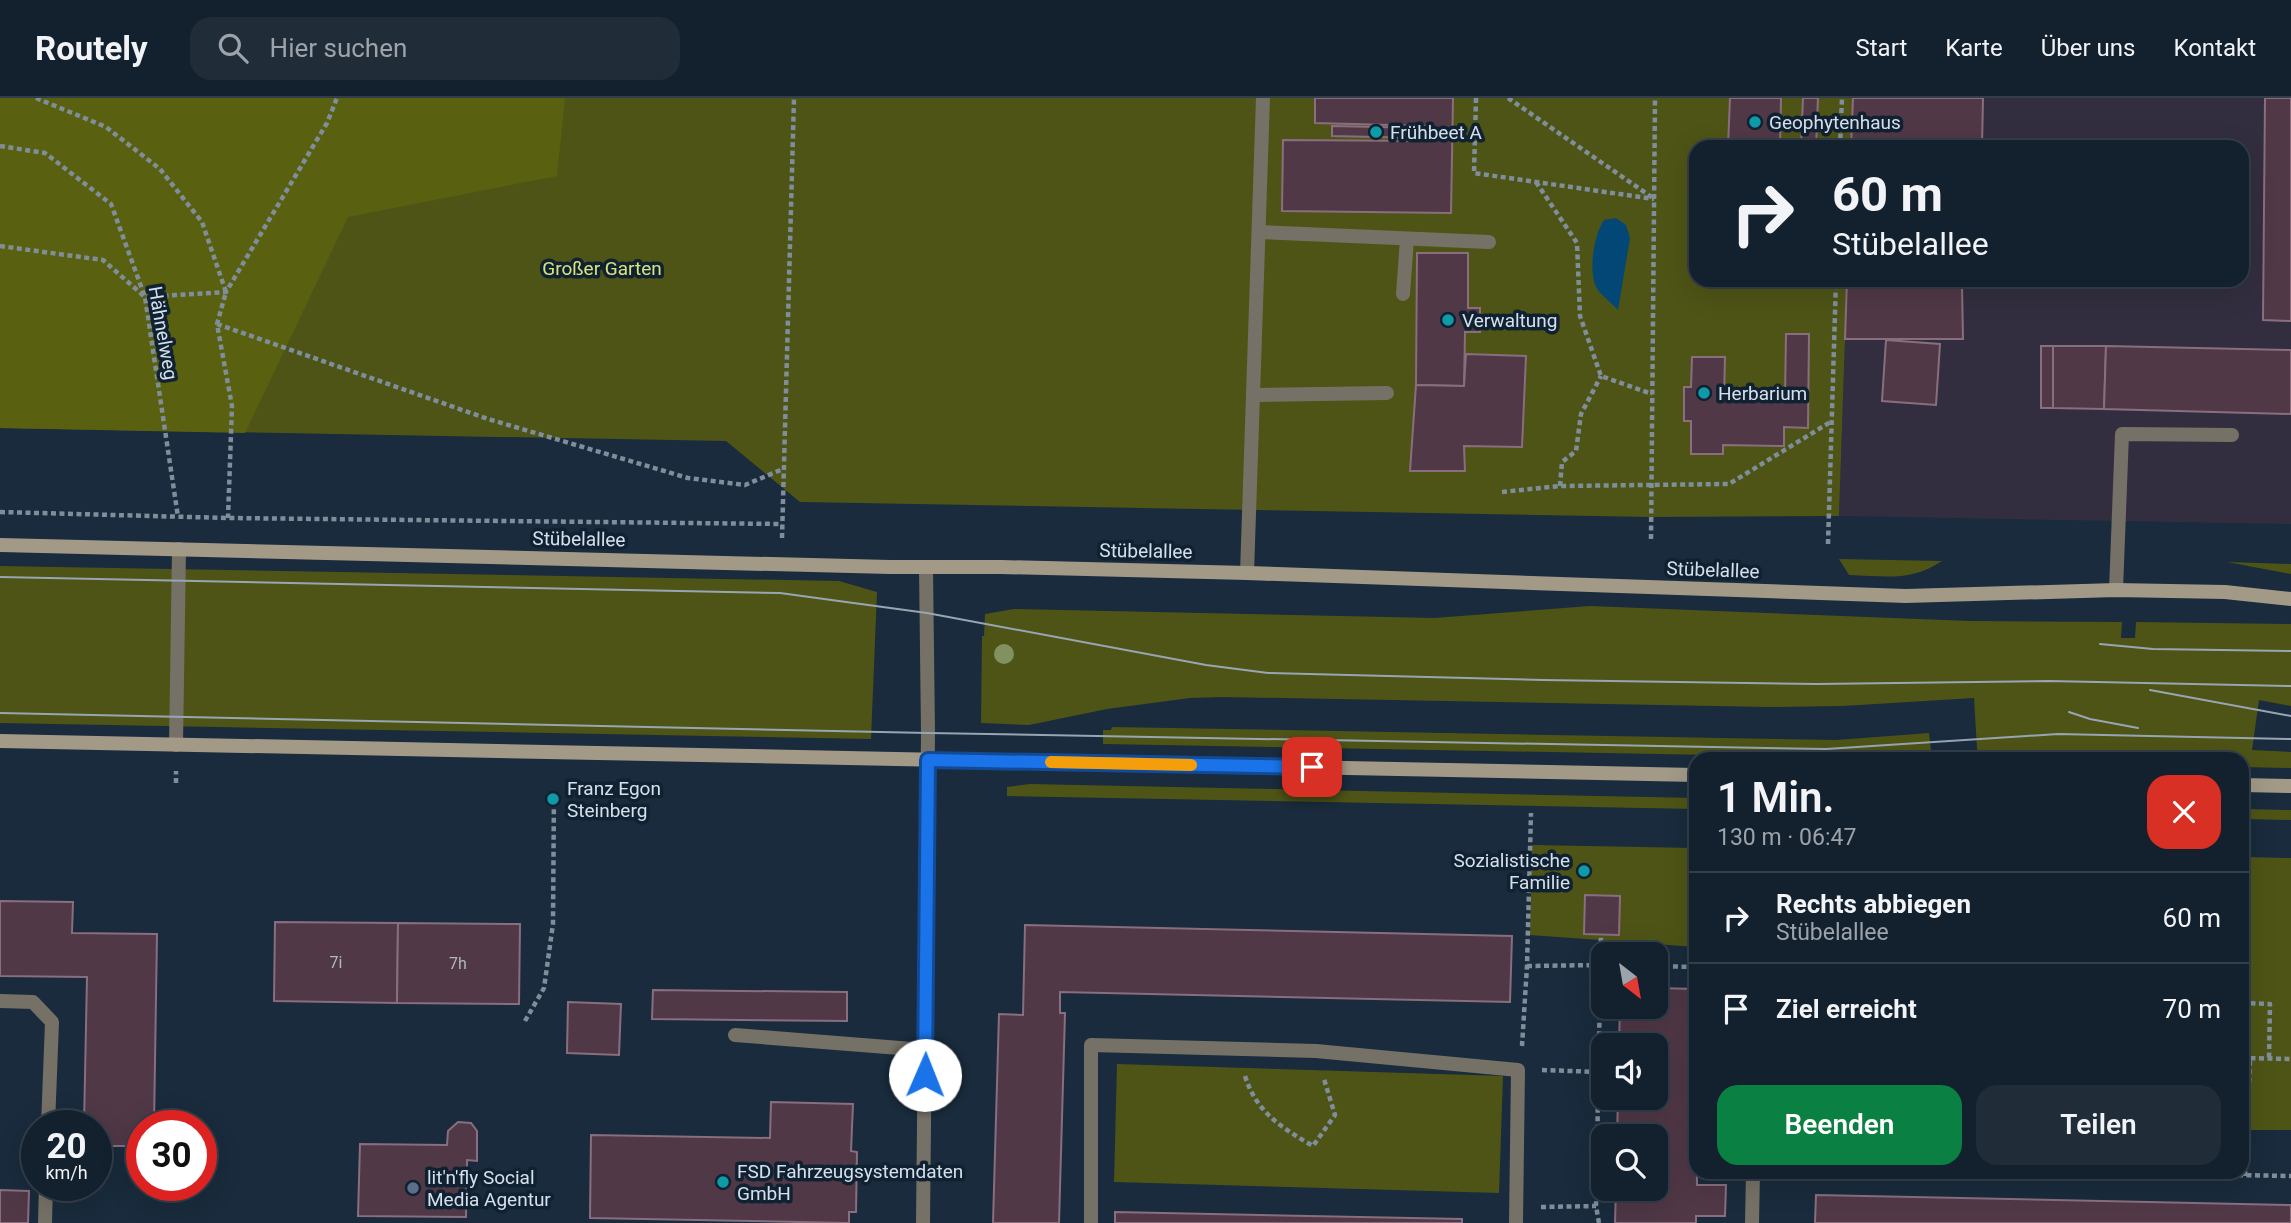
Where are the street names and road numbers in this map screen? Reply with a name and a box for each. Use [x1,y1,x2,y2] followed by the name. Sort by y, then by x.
[143,284,183,382] street label: Hähnelweg
[532,527,626,551] street label: Stübelallee
[1099,539,1193,563] street label: Stübelallee
[1666,557,1760,583] street label: Stübelallee

